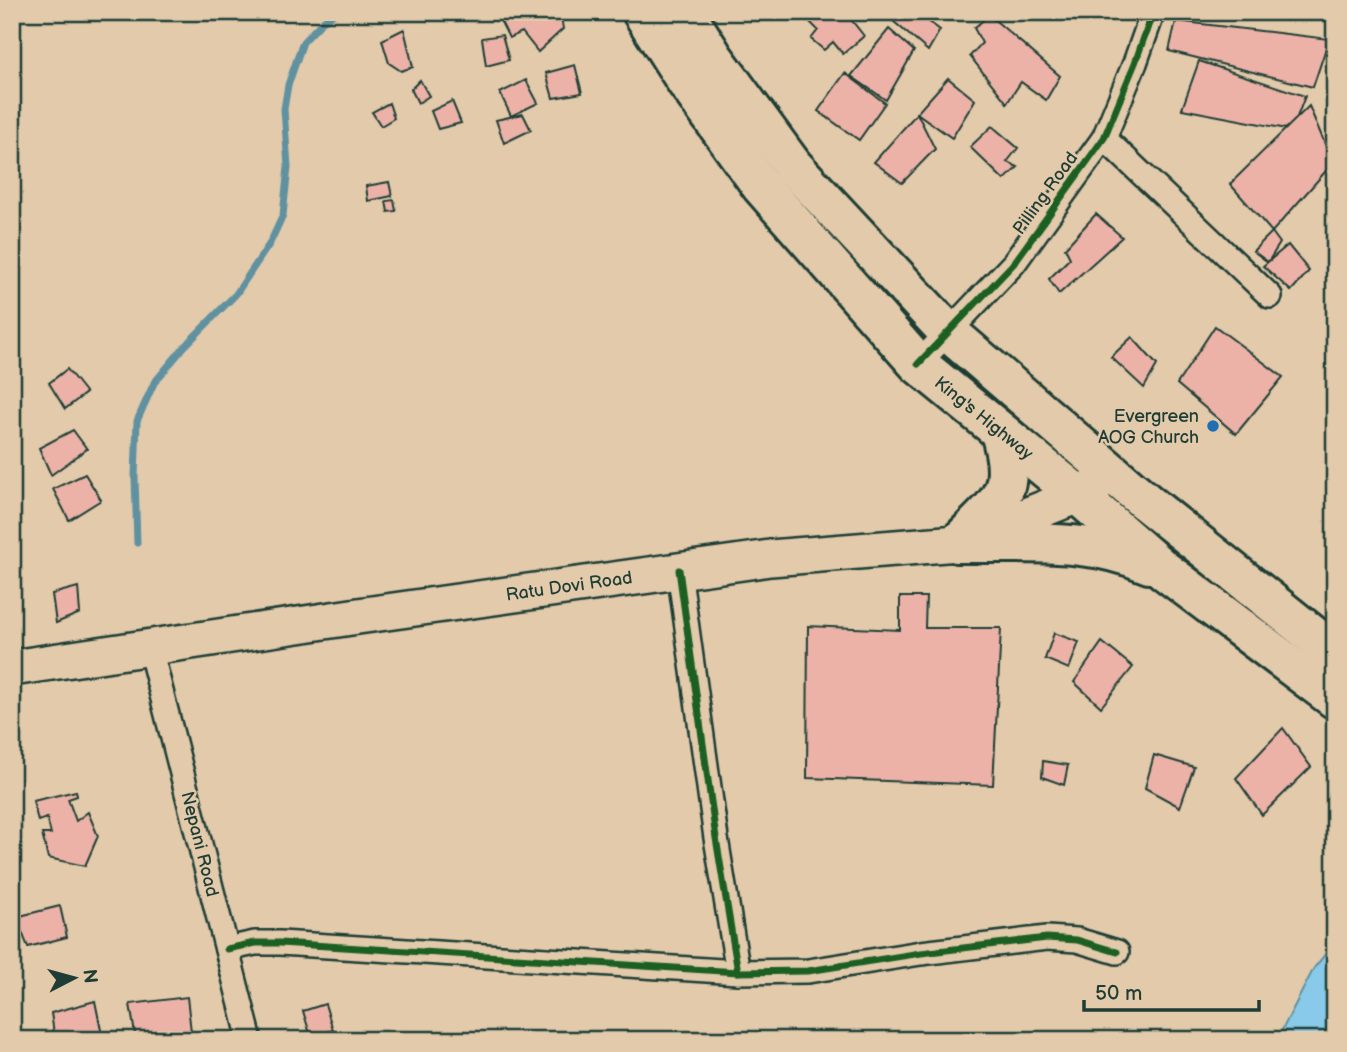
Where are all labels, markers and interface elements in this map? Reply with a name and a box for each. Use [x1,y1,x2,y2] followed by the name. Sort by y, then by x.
[1008,148,1082,239] street label: Pilling Road
[930,372,1038,465] street label: King's Highway
[1098,406,1199,448] place label: Evergreen AOG Church
[1205,418,1221,434] marker: Evergreen AOG Church
[504,567,634,606] street label: Ratu Dovi Road
[176,789,223,899] street label: Nepani Road
[38,944,108,1014] north arrow
[77,968,102,985] text: N
[1084,968,1260,1012] scale bar
[1095,981,1142,1006] text: 50 m

